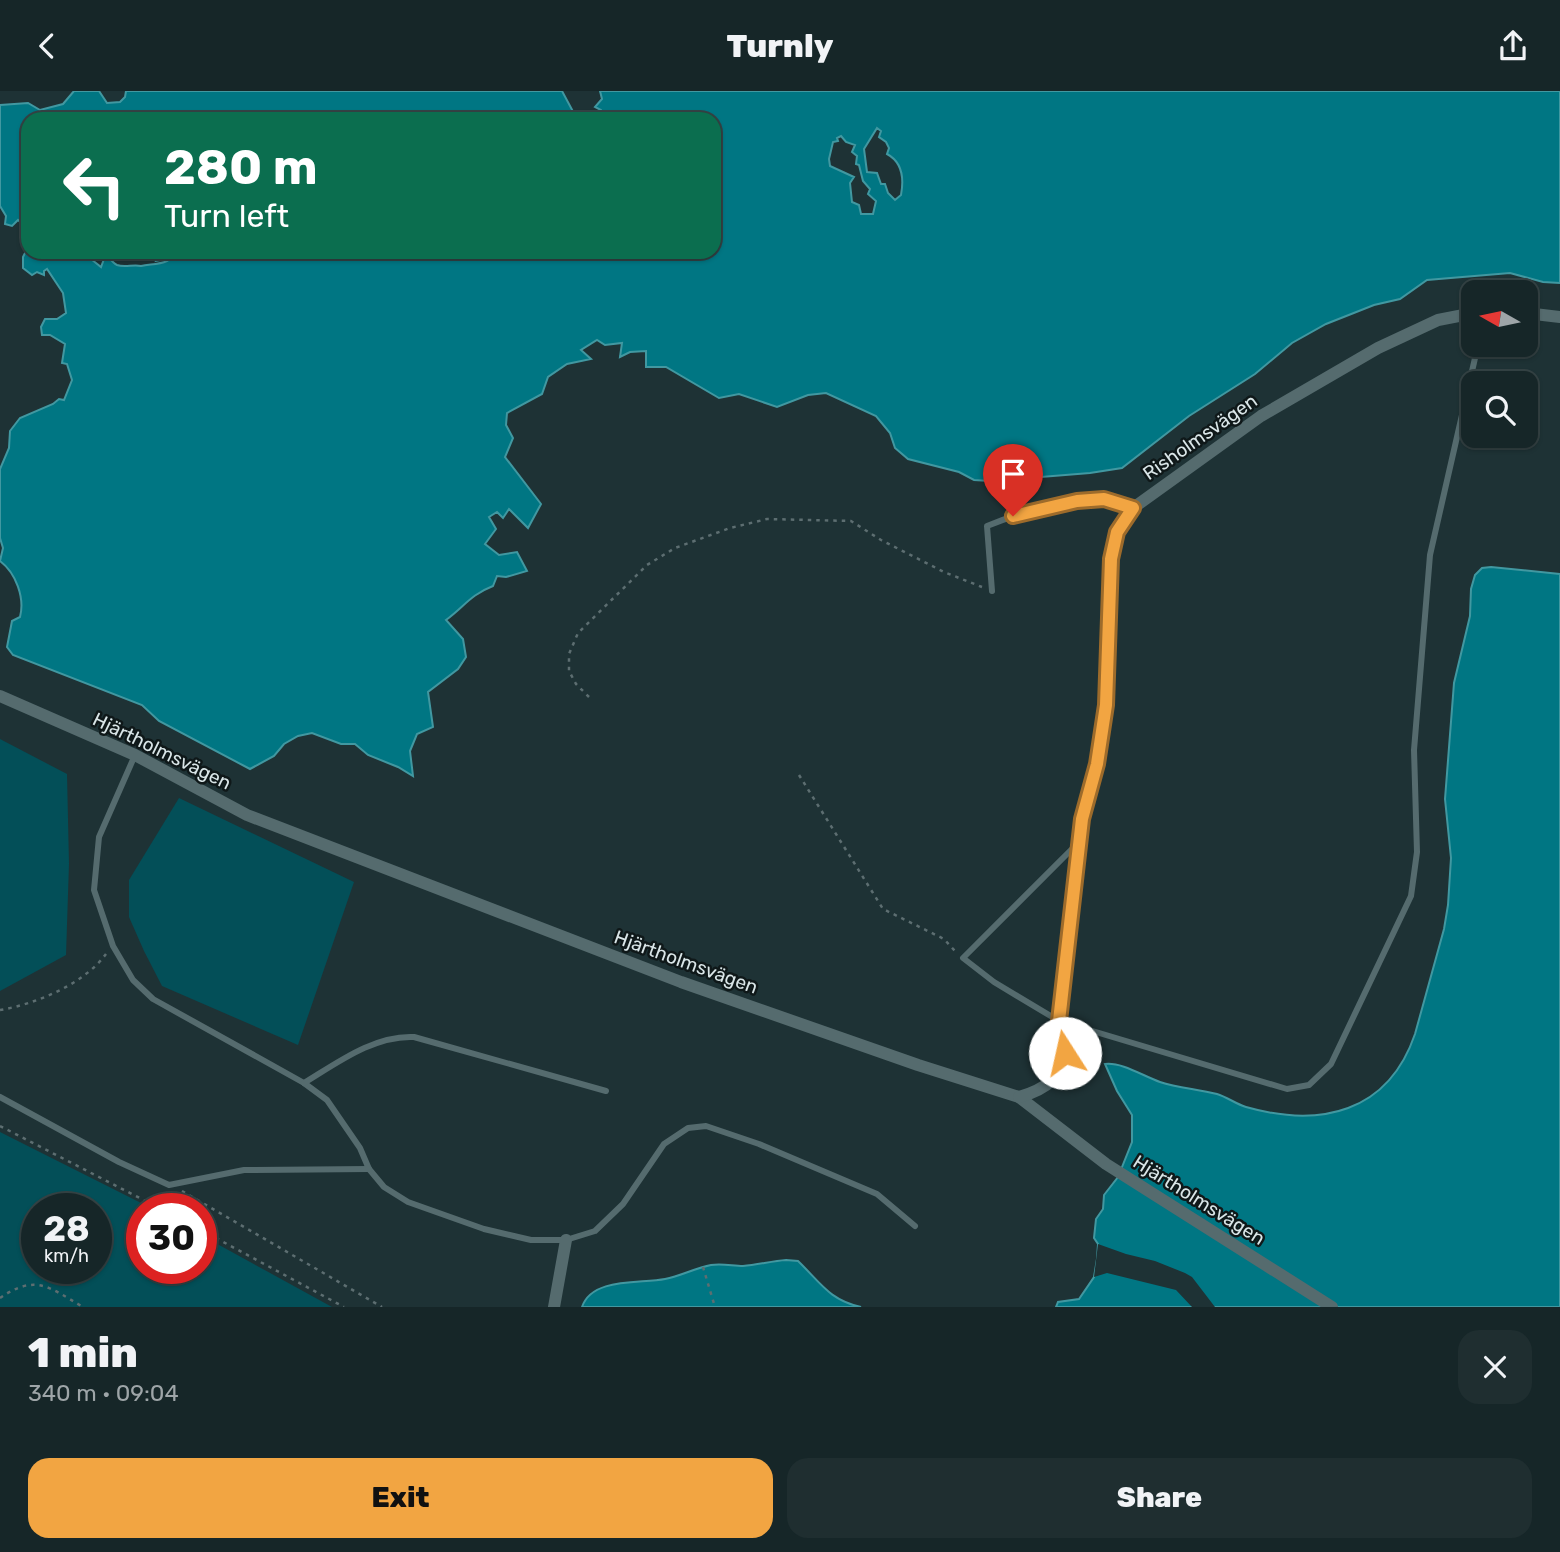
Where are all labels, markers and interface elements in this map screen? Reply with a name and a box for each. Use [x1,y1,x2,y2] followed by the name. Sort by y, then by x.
[28,27,66,65] icon: back
[727,27,833,65] text: Turnly
[1494,27,1532,65] icon: share
[164,138,318,196] text: 280 m
[49,140,140,231] icon: left
[164,197,289,235] text: Turn left
[1461,280,1538,357] north arrow
[1461,280,1538,448] map controls
[1461,371,1538,448] button: search
[1138,389,1262,485] street label: Risholmsvägen
[983,444,1043,516] pin
[994,455,1032,493] icon: arrive
[89,708,235,794] street label: Hjärtholmsvägen
[611,925,761,999] street label: Hjärtholmsvägen
[1028,1016,1102,1090] position arrow
[1129,1150,1269,1250] street label: Hjärtholmsvägen
[126,1193,217,1284] speed limit sign: 30
[43,1208,90,1250] text: 28
[44,1245,89,1267] text: km/h
[28,1328,138,1378] text: 1 min
[1458,1330,1532,1404] button: close
[28,1379,179,1407] text: 340 m · 09:04
[28,1458,773,1538] button: Exit
[787,1458,1532,1538] button: Share

